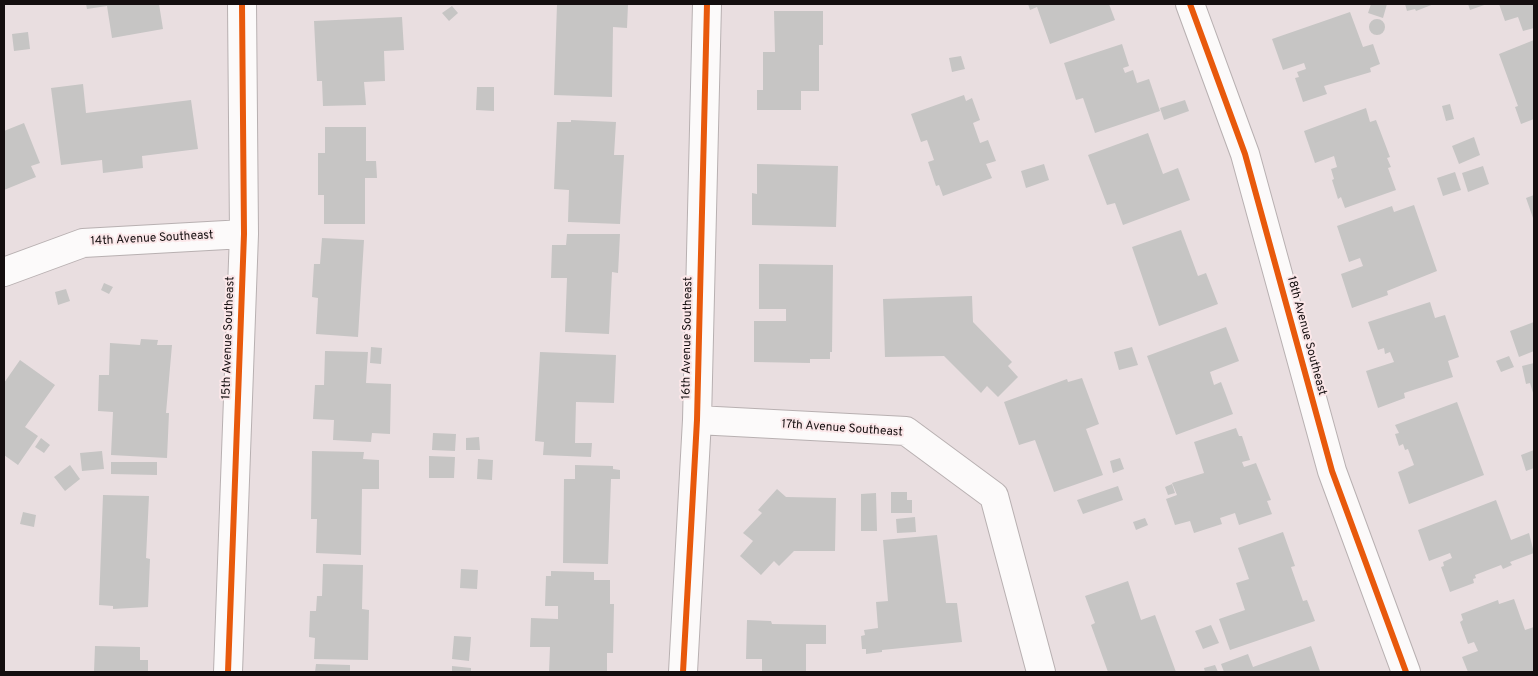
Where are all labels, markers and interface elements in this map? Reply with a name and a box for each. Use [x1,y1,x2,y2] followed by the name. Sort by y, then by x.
[90,229,214,249] street label: 14th Avenue Southeast
[1283,275,1329,397] street label: 18th Avenue Southeast
[220,276,238,400] street label: 15th Avenue Southeast
[680,276,696,400] street label: 16th Avenue Southeast
[781,418,903,440] street label: 17th Avenue Southeast

